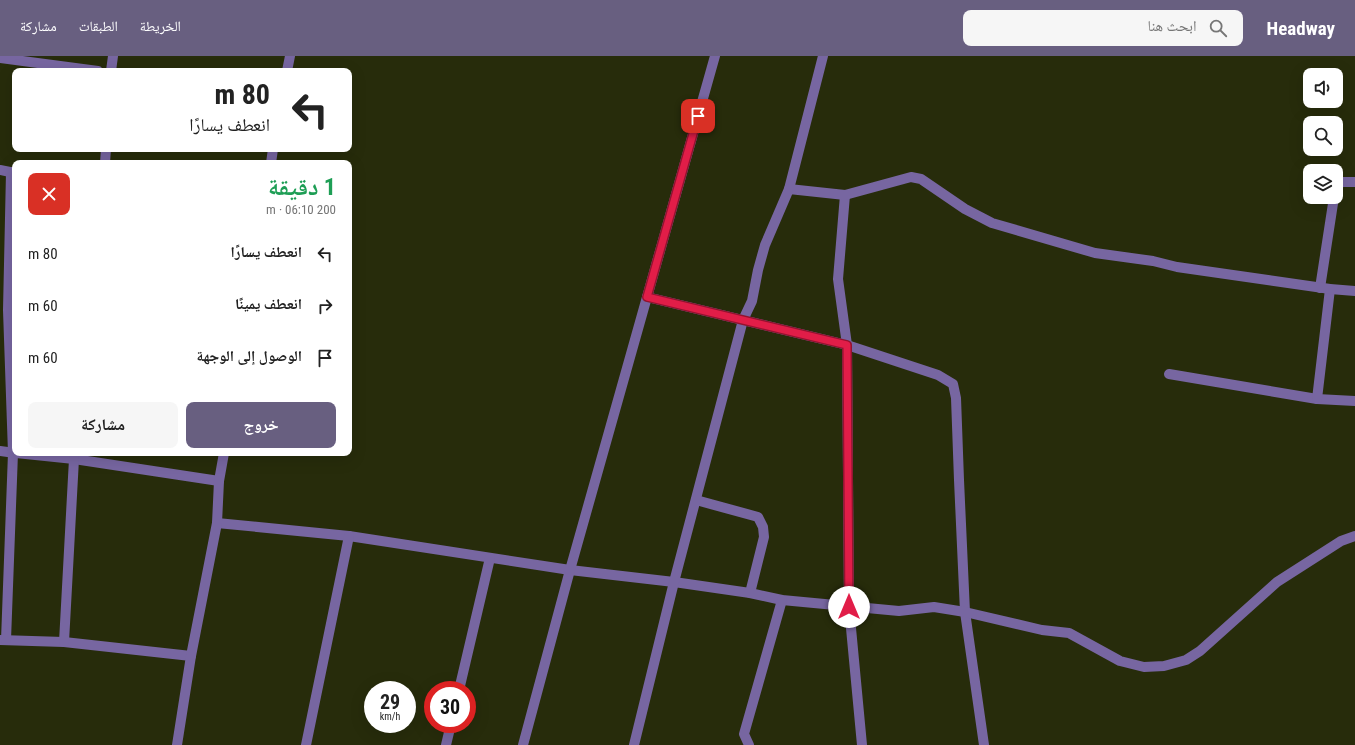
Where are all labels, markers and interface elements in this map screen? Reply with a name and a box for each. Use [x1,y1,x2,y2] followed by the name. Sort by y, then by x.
[963,10,1243,46] search box
[1147,17,1197,35] text: ابحث هنا
[1207,17,1229,39] icon: search
[1267,17,1335,40] text: Headway
[20,18,57,34] text: مشاركة
[79,18,118,34] text: الطبقات
[140,18,181,34] text: الخريطة
[1303,68,1343,204] map controls
[1303,68,1343,108] button: sound
[214,78,270,111] text: 80 m
[284,84,336,136] icon: left
[681,99,715,133] pin
[687,105,709,127] icon: arrive
[189,114,270,135] text: انعطف يسارًا
[1303,116,1343,156] button: search
[1303,164,1343,204] button: layers
[28,173,70,215] button: close
[268,173,336,201] text: 1 دقيقة
[266,202,336,217] text: 200 m · 06:10
[231,243,302,261] text: انعطف يسارًا
[314,243,336,265] icon: left
[28,245,58,263] text: 80 m
[235,295,302,313] text: انعطف يمينًا
[314,295,336,317] icon: right
[28,297,58,315] text: 60 m
[196,347,302,365] text: الوصول إلى الوجهة
[314,347,336,369] icon: arrive
[28,349,58,367] text: 60 m
[28,402,178,448] button: مشاركة
[186,402,336,448] button: خروج
[828,586,870,628] position arrow
[424,681,476,733] speed limit sign: 30
[380,690,400,714] text: 29
[380,711,400,722] text: km/h

